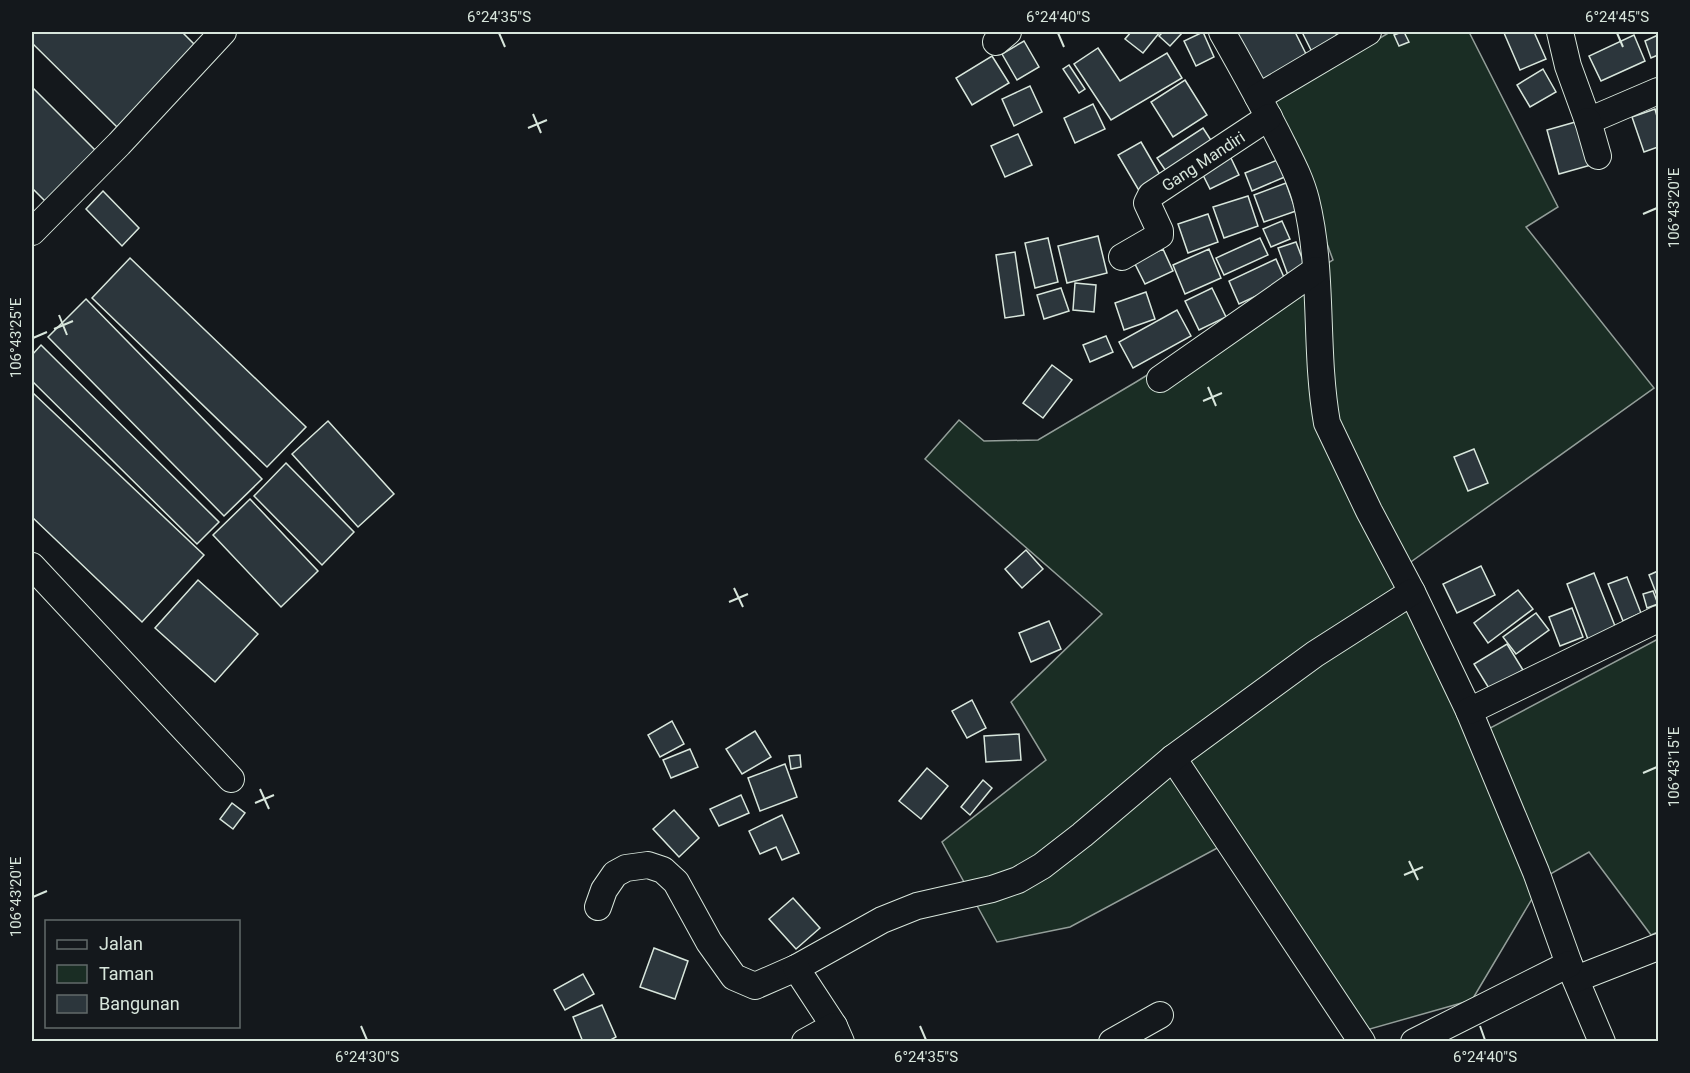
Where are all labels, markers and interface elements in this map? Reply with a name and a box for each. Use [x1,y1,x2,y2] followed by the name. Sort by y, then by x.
[467,8,531,26] text: 6°24'35"S
[1026,8,1090,26] text: 6°24'40"S
[1585,8,1649,26] text: 6°24'45"S
[1158,128,1248,195] street label: Gang Mandiri
[1665,167,1683,248] text: 106°43'20"E
[7,297,25,378] text: 106°43'25"E
[1665,726,1683,807] text: 106°43'15"E
[7,856,25,937] text: 106°43'20"E
[45,920,240,1028] legend
[99,933,143,954] text: Jalan
[99,963,154,984] text: Taman
[99,993,180,1014] text: Bangunan
[335,1048,399,1066] text: 6°24'30"S
[894,1048,958,1066] text: 6°24'35"S
[1453,1048,1517,1066] text: 6°24'40"S

